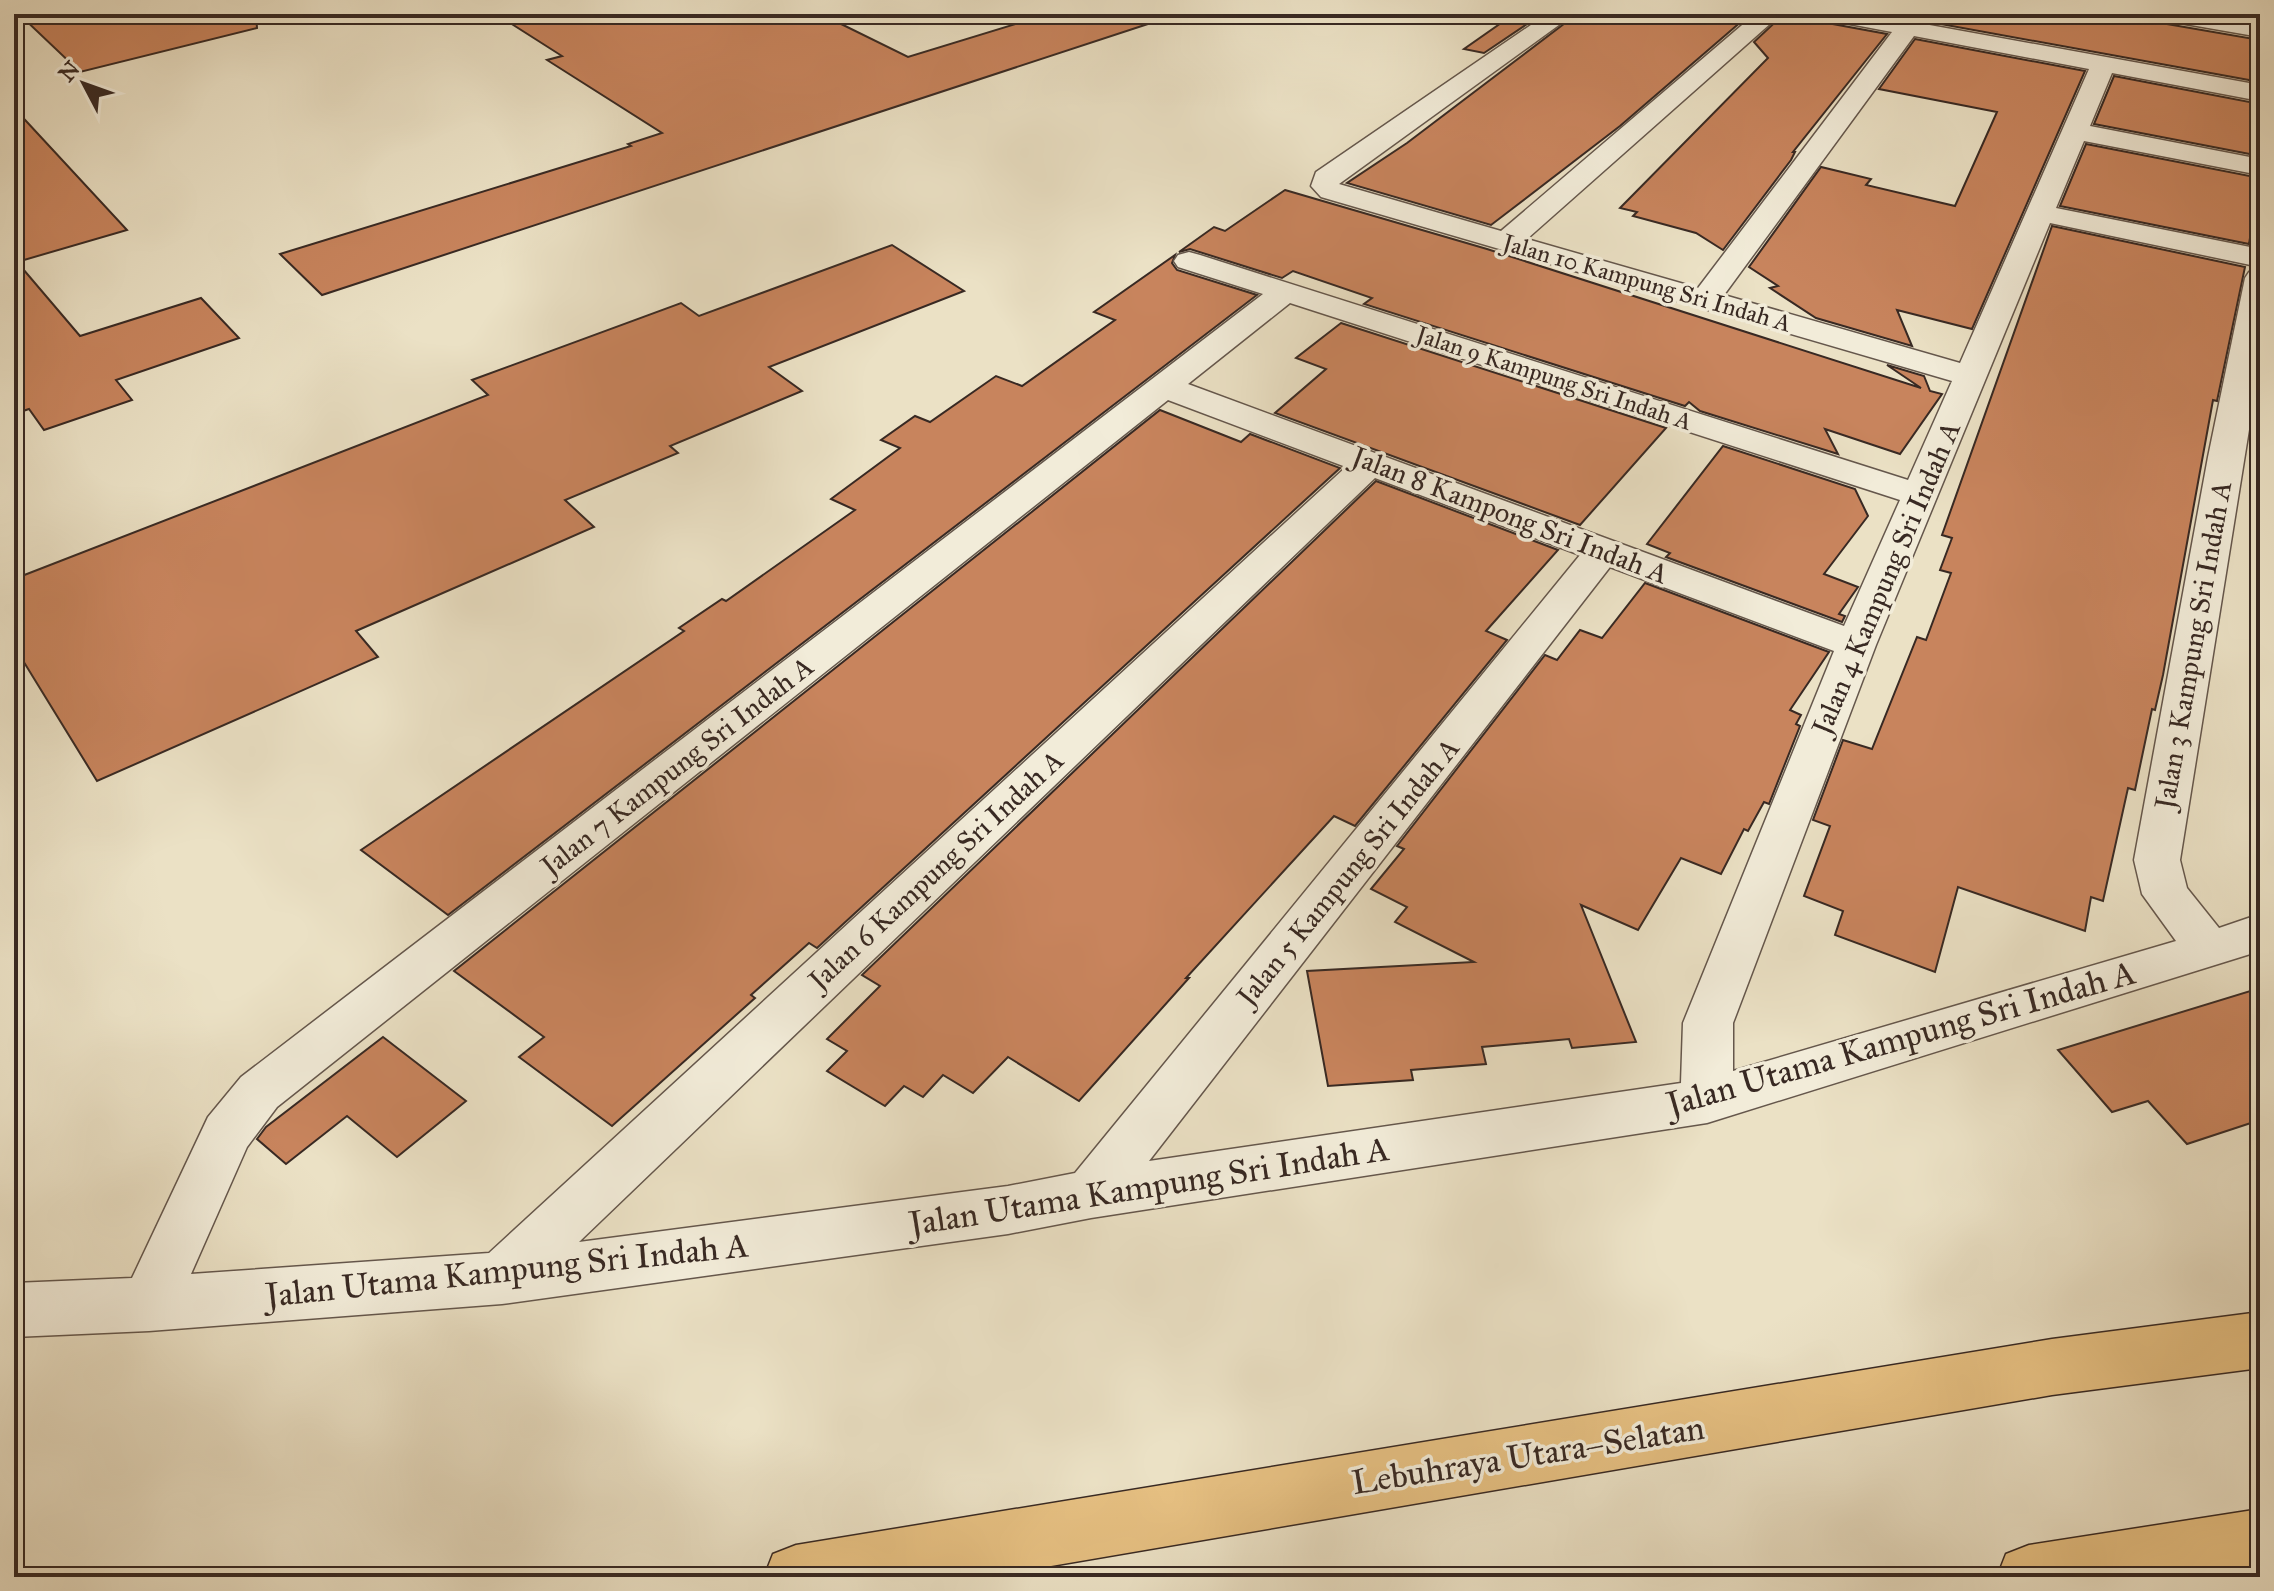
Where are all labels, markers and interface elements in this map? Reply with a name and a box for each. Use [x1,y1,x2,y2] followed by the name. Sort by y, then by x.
[44,44,124,124] north arrow
[53,55,86,87] text: N
[1496,227,1795,339] street label: Jalan 10 Kampung Sri Indah A
[1409,318,1696,437] street label: Jalan 9 Kampung Sri Indah A
[1803,416,1968,743] street label: Jalan 4 Kampung Sri Indah A
[1344,437,1673,592] street label: Jalan 8 Kampong Sri Indah A
[2146,478,2239,815] street label: Jalan 3 Kampung Sri Indah A
[531,649,820,885] street label: Jalan 7 Kampung Sri Indah A
[1227,731,1467,1015] street label: Jalan 5 Kampung Sri Indah A
[799,743,1071,999] street label: Jalan 6 Kampung Sri Indah A
[1658,951,2140,1127] street label: Jalan Utama Kampung Sri Indah A
[902,1128,1392,1246] street label: Jalan Utama Kampung Sri Indah A
[259,1224,751,1317] street label: Jalan Utama Kampung Sri Indah A
[1349,1407,1707,1503] street label: Lebuhraya Utara–Selatan

